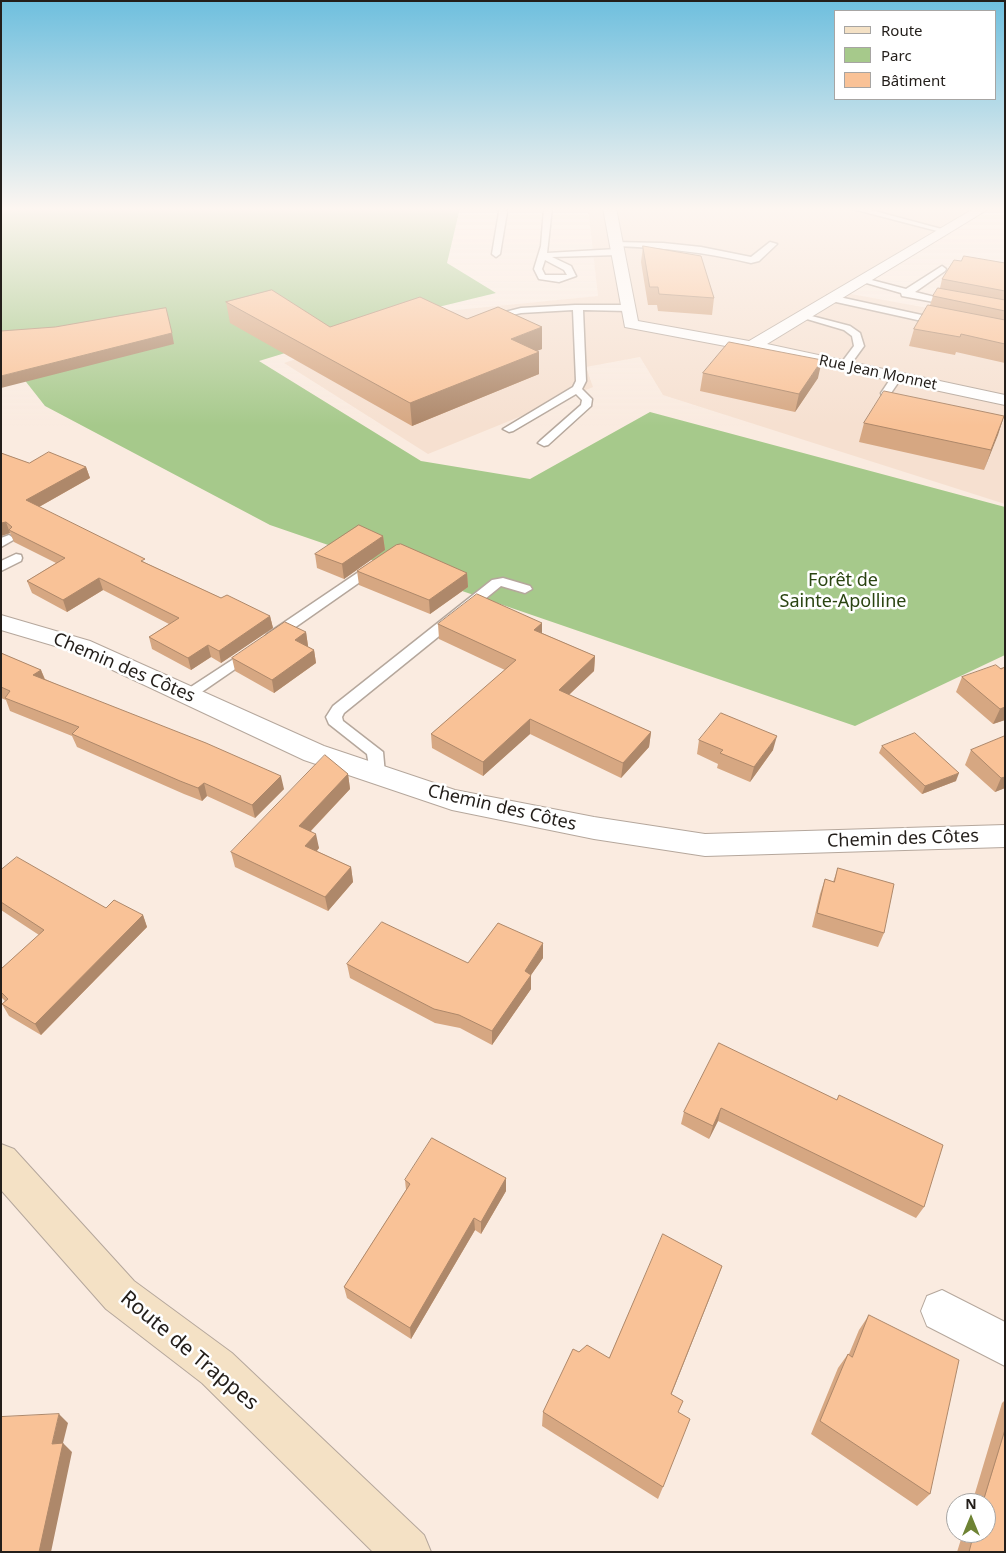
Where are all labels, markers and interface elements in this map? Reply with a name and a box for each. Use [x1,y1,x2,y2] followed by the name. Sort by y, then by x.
[834,10,996,100] legend
[881,20,923,40] text: Route
[881,45,912,65] text: Parc
[881,70,946,90] text: Bâtiment
[817,352,939,394] street label: Rue Jean Monnet
[780,570,906,612] park label: Forêt de Sainte-Apolline
[50,628,198,708] street label: Chemin des Côtes
[426,780,578,836] street label: Chemin des Côtes
[827,826,979,852] street label: Chemin des Côtes
[115,1286,263,1416] street label: Route de Trappes
[946,1493,996,1543] north arrow
[965,1494,977,1513] text: N

